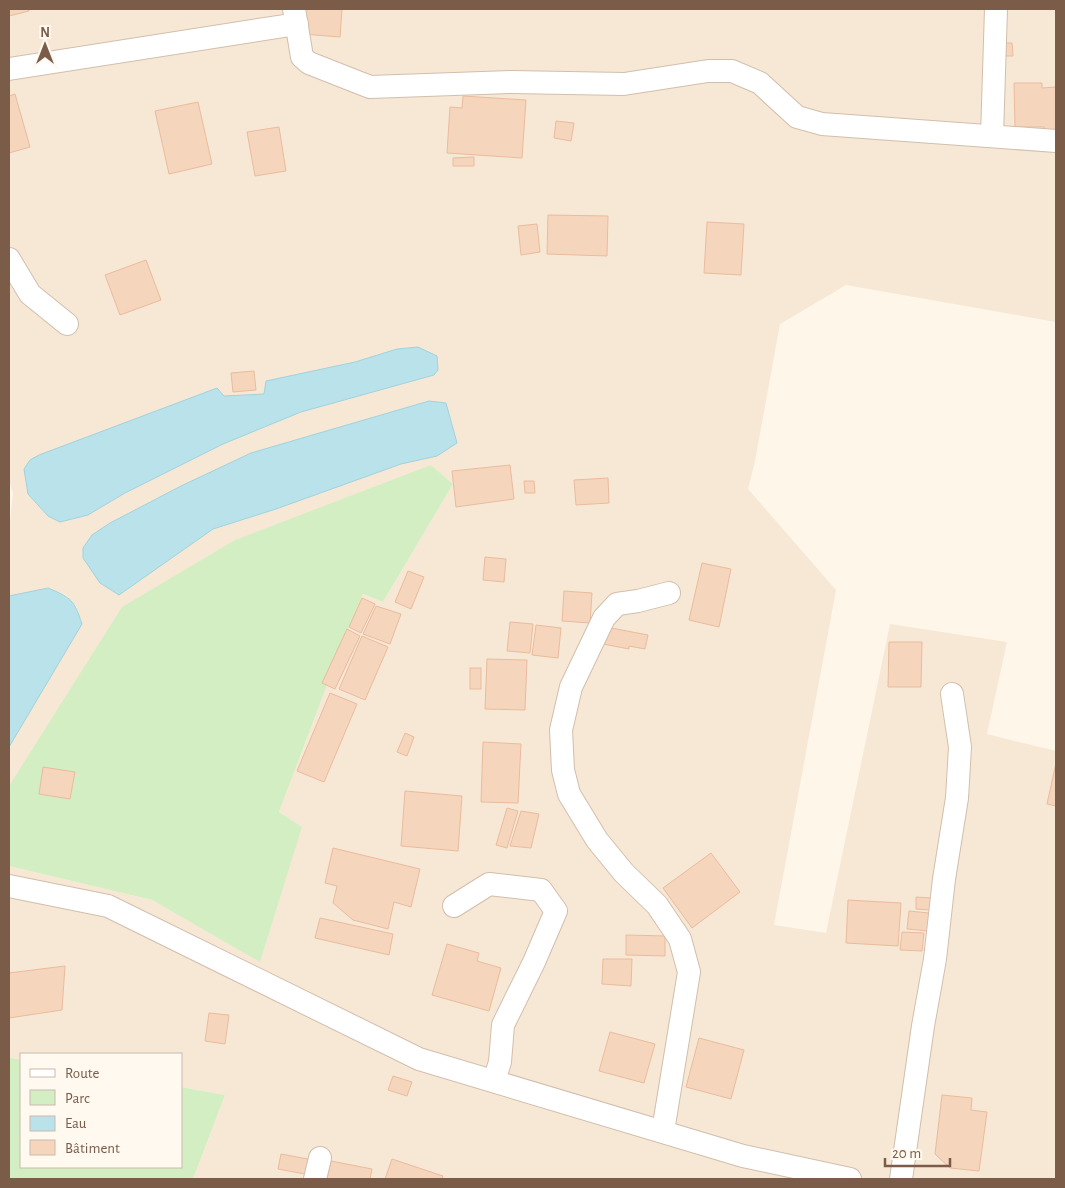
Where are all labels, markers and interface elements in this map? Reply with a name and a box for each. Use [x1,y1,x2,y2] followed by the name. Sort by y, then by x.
[20,20,70,70] north arrow
[40,26,50,40] text: N
[20,1053,182,1168] legend
[65,1066,99,1081] text: Route
[65,1091,90,1106] text: Parc
[65,1116,87,1131] text: Eau
[885,1136,950,1168] scale bar
[65,1141,120,1156] text: Bâtiment
[892,1146,921,1161] text: 20 m

